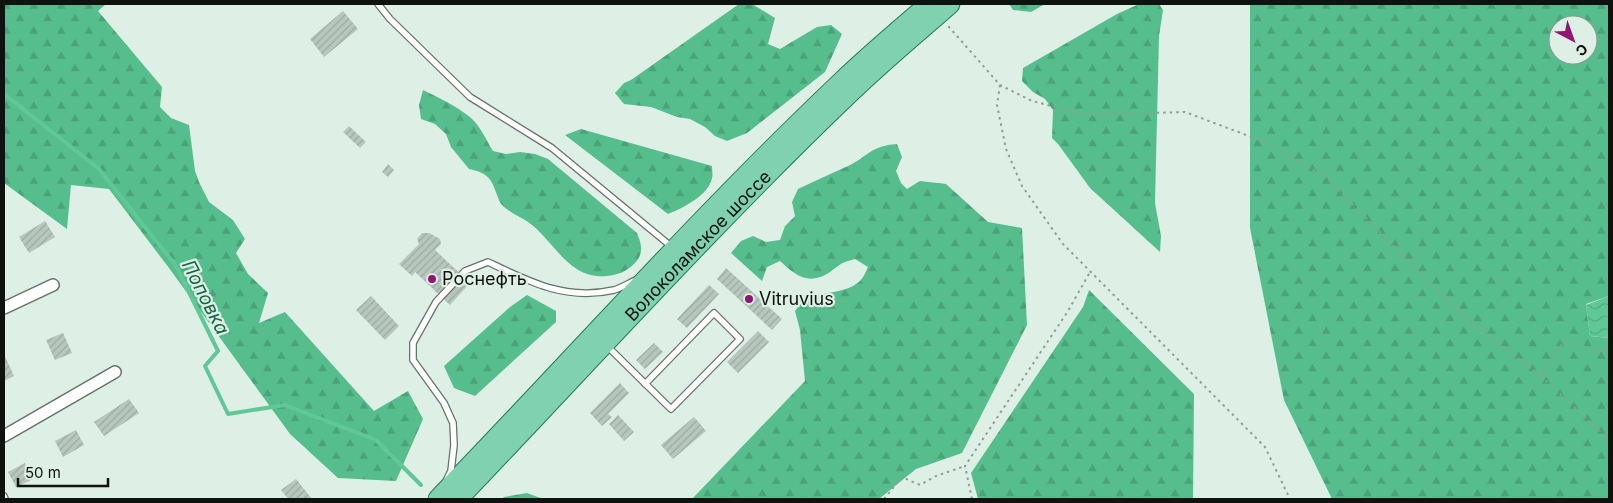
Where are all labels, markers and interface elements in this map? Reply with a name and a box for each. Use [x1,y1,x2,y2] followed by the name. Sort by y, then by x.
[1548,15,1598,65] north arrow
[1572,40,1591,60] text: С
[621,166,775,325] street label: Волоколамское шоссе
[177,256,234,339] water label: Поповка
[442,268,527,289] place label: Роснефть
[426,273,438,285] marker: Роснефть
[759,288,834,309] place label: Vitruvius
[743,293,755,305] marker: Vitruvius
[18,456,108,488] scale bar
[25,463,61,482] text: 50 m

